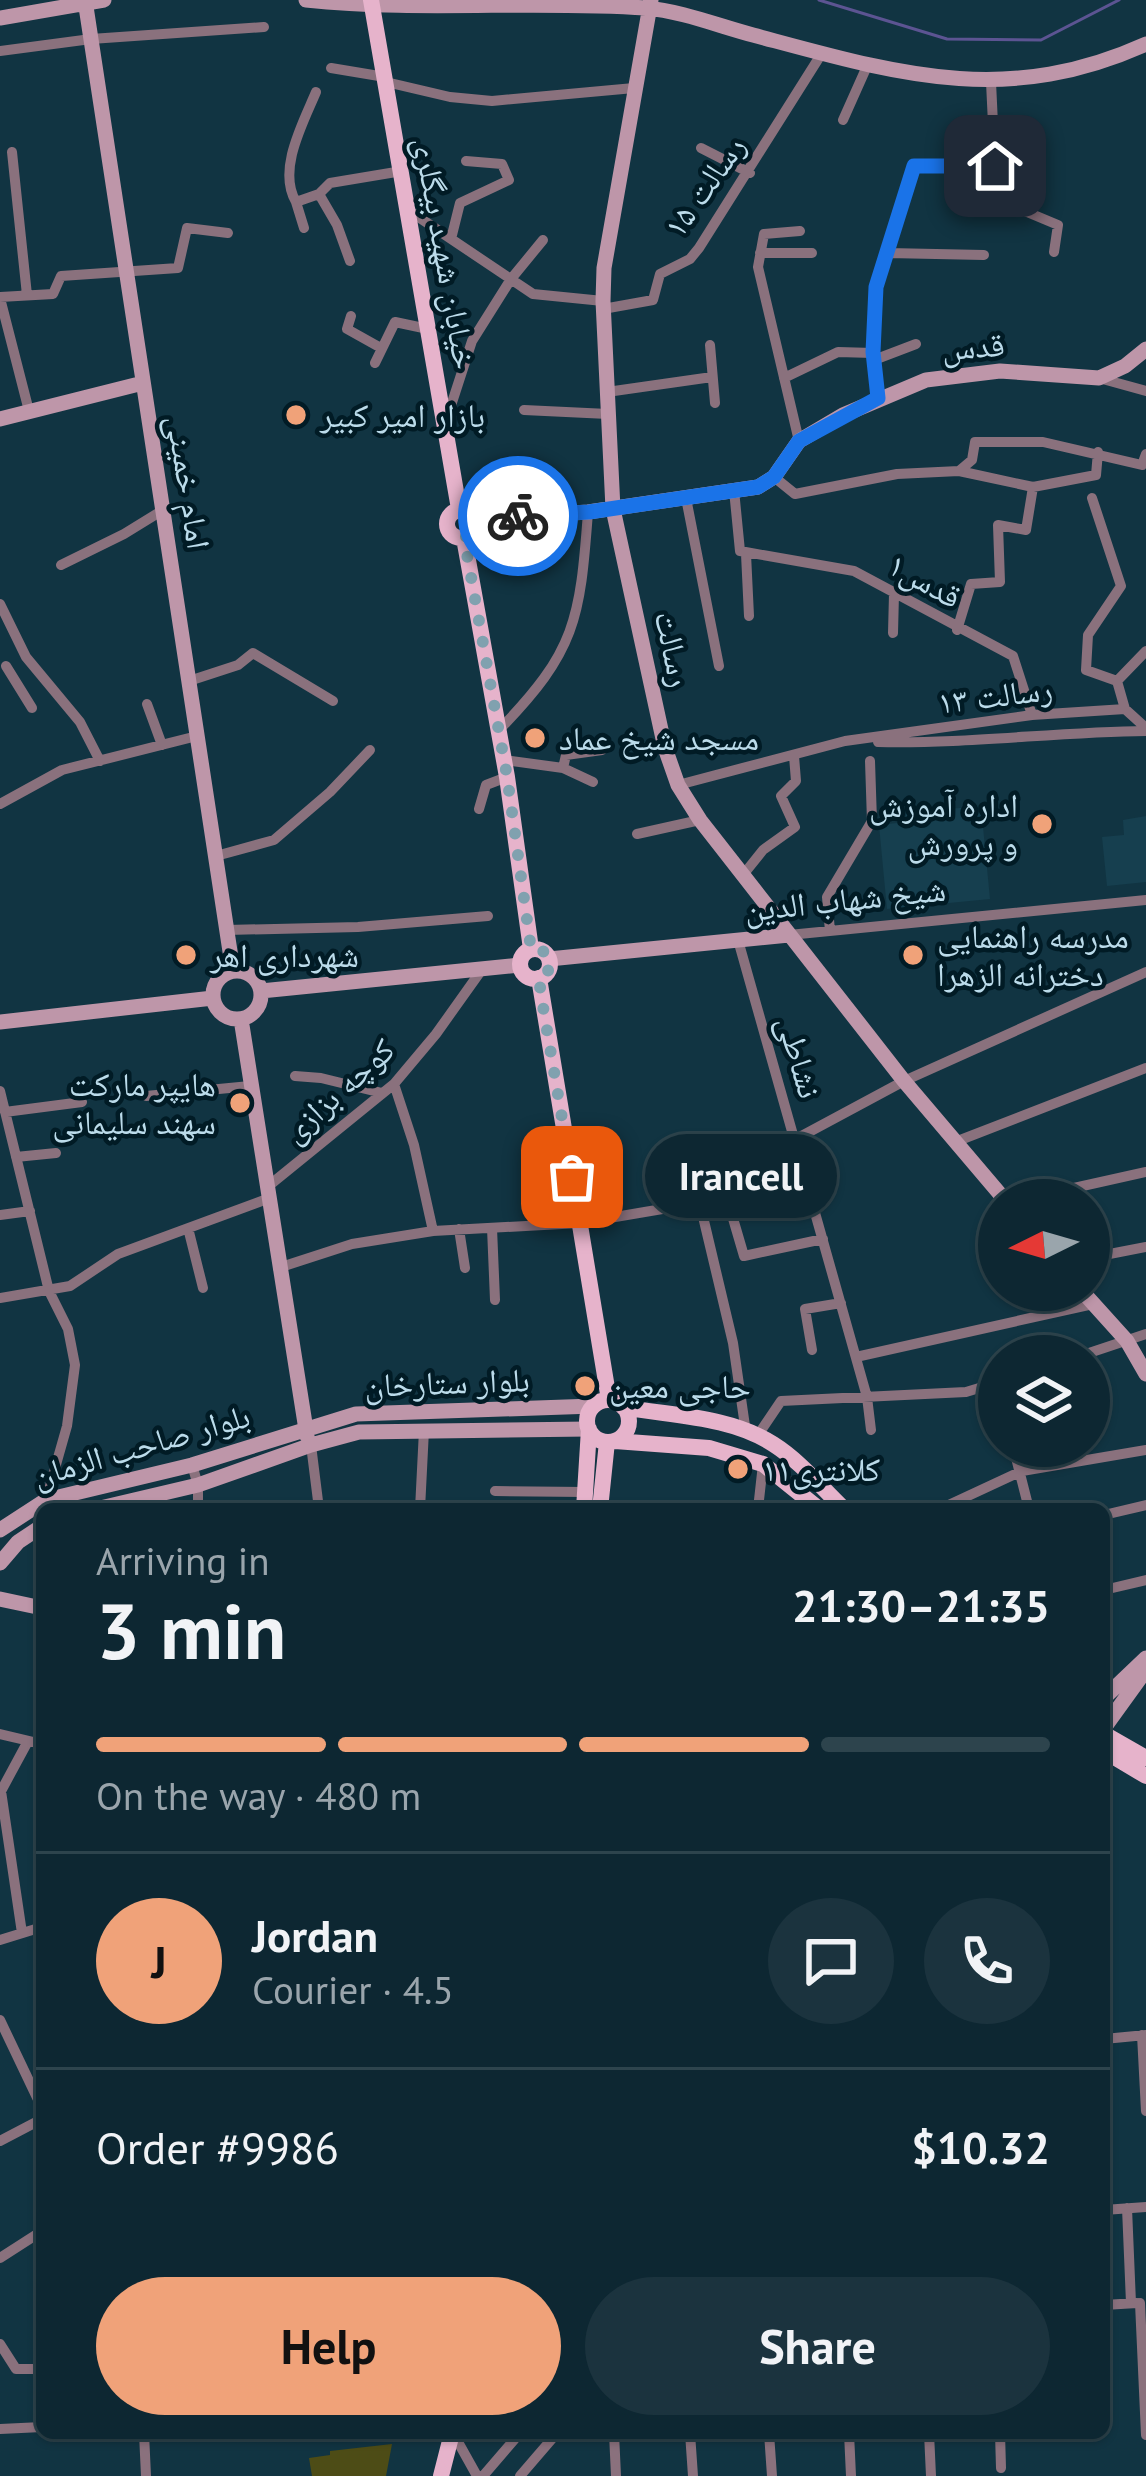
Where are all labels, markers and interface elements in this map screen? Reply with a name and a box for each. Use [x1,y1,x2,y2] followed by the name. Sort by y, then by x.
[944,115,1046,217] pin
[653,126,754,245] street label: رسالت ۱۵
[405,133,488,373] street label: خیابان شهید بیگلری
[962,133,1028,199] icon: home
[940,322,1006,369] street label: قدس
[319,393,485,436] place label: بازار امیر کبیر
[283,402,309,428] marker: بازار امیر کبیر
[157,412,221,552] street label: امام خمینی
[458,456,578,576] courier
[485,483,551,549] icon: bike
[881,542,970,617] street label: قدس۱
[645,607,703,691] street label: رسالت
[935,666,1055,723] street label: رسالت ۱۳
[559,716,759,760] place label: مسجد شیخ عماد
[522,725,548,751] marker: مسجد شیخ عماد
[869,783,1018,864] place label: اداره آموزش و پرورش
[1029,811,1055,837] marker: اداره آموزش و پرورش
[742,867,948,931] street label: شیخ شهاب الدین
[937,914,1129,995] place label: مدرسه راهنمایی دخترانه الزهرا
[209,933,359,976] place label: شهرداری اهر
[173,942,199,968] marker: شهرداری اهر
[900,942,926,968] marker: مدرسه راهنمایی دخترانه الزهرا
[768,1011,833,1103] street label: نشاطی
[272,1028,403,1152] street label: کوچه بزازی
[52,1062,216,1143] place label: هایپر مارکت سهند سلیمانی
[227,1090,253,1116] marker: هایپر مارکت سهند سلیمانی
[521,1126,623,1228] pin
[644,1135,836,1219] callout: Irancell
[539,1144,605,1210] icon: bag
[679,1150,803,1201] text: Irancell
[978,1179,1110,1311] north arrow
[978,1179,1110,1467] map controls
[978,1335,1110,1467] button: layers
[364,1357,530,1406] street label: بلوار ستارخان
[609,1364,751,1407] place label: حاجی معین
[572,1373,598,1399] marker: حاجی معین
[27,1393,254,1496] street label: بلوار صاحب الزمان
[762,1447,880,1490] place label: کلانتری۱۱
[725,1456,751,1482] marker: کلانتری۱۱
[96,1535,270,1586] text: Arriving in
[792,1576,1050,1634] text: 21:30–21:35
[96,1580,286,1681] text: 3 min
[96,1770,421,1821] text: On the way · 480 m
[768,1898,894,2024] button: chat
[924,1898,1050,2024] button: phone
[252,1906,378,1964] text: Jordan
[151,1932,167,1990] text: J
[252,1964,454,2015] text: Courier · 4.5
[96,2118,339,2176] text: Order #9986
[911,2118,1050,2176] text: $10.32
[96,2277,561,2415] button: Help
[585,2277,1050,2415] button: Share

